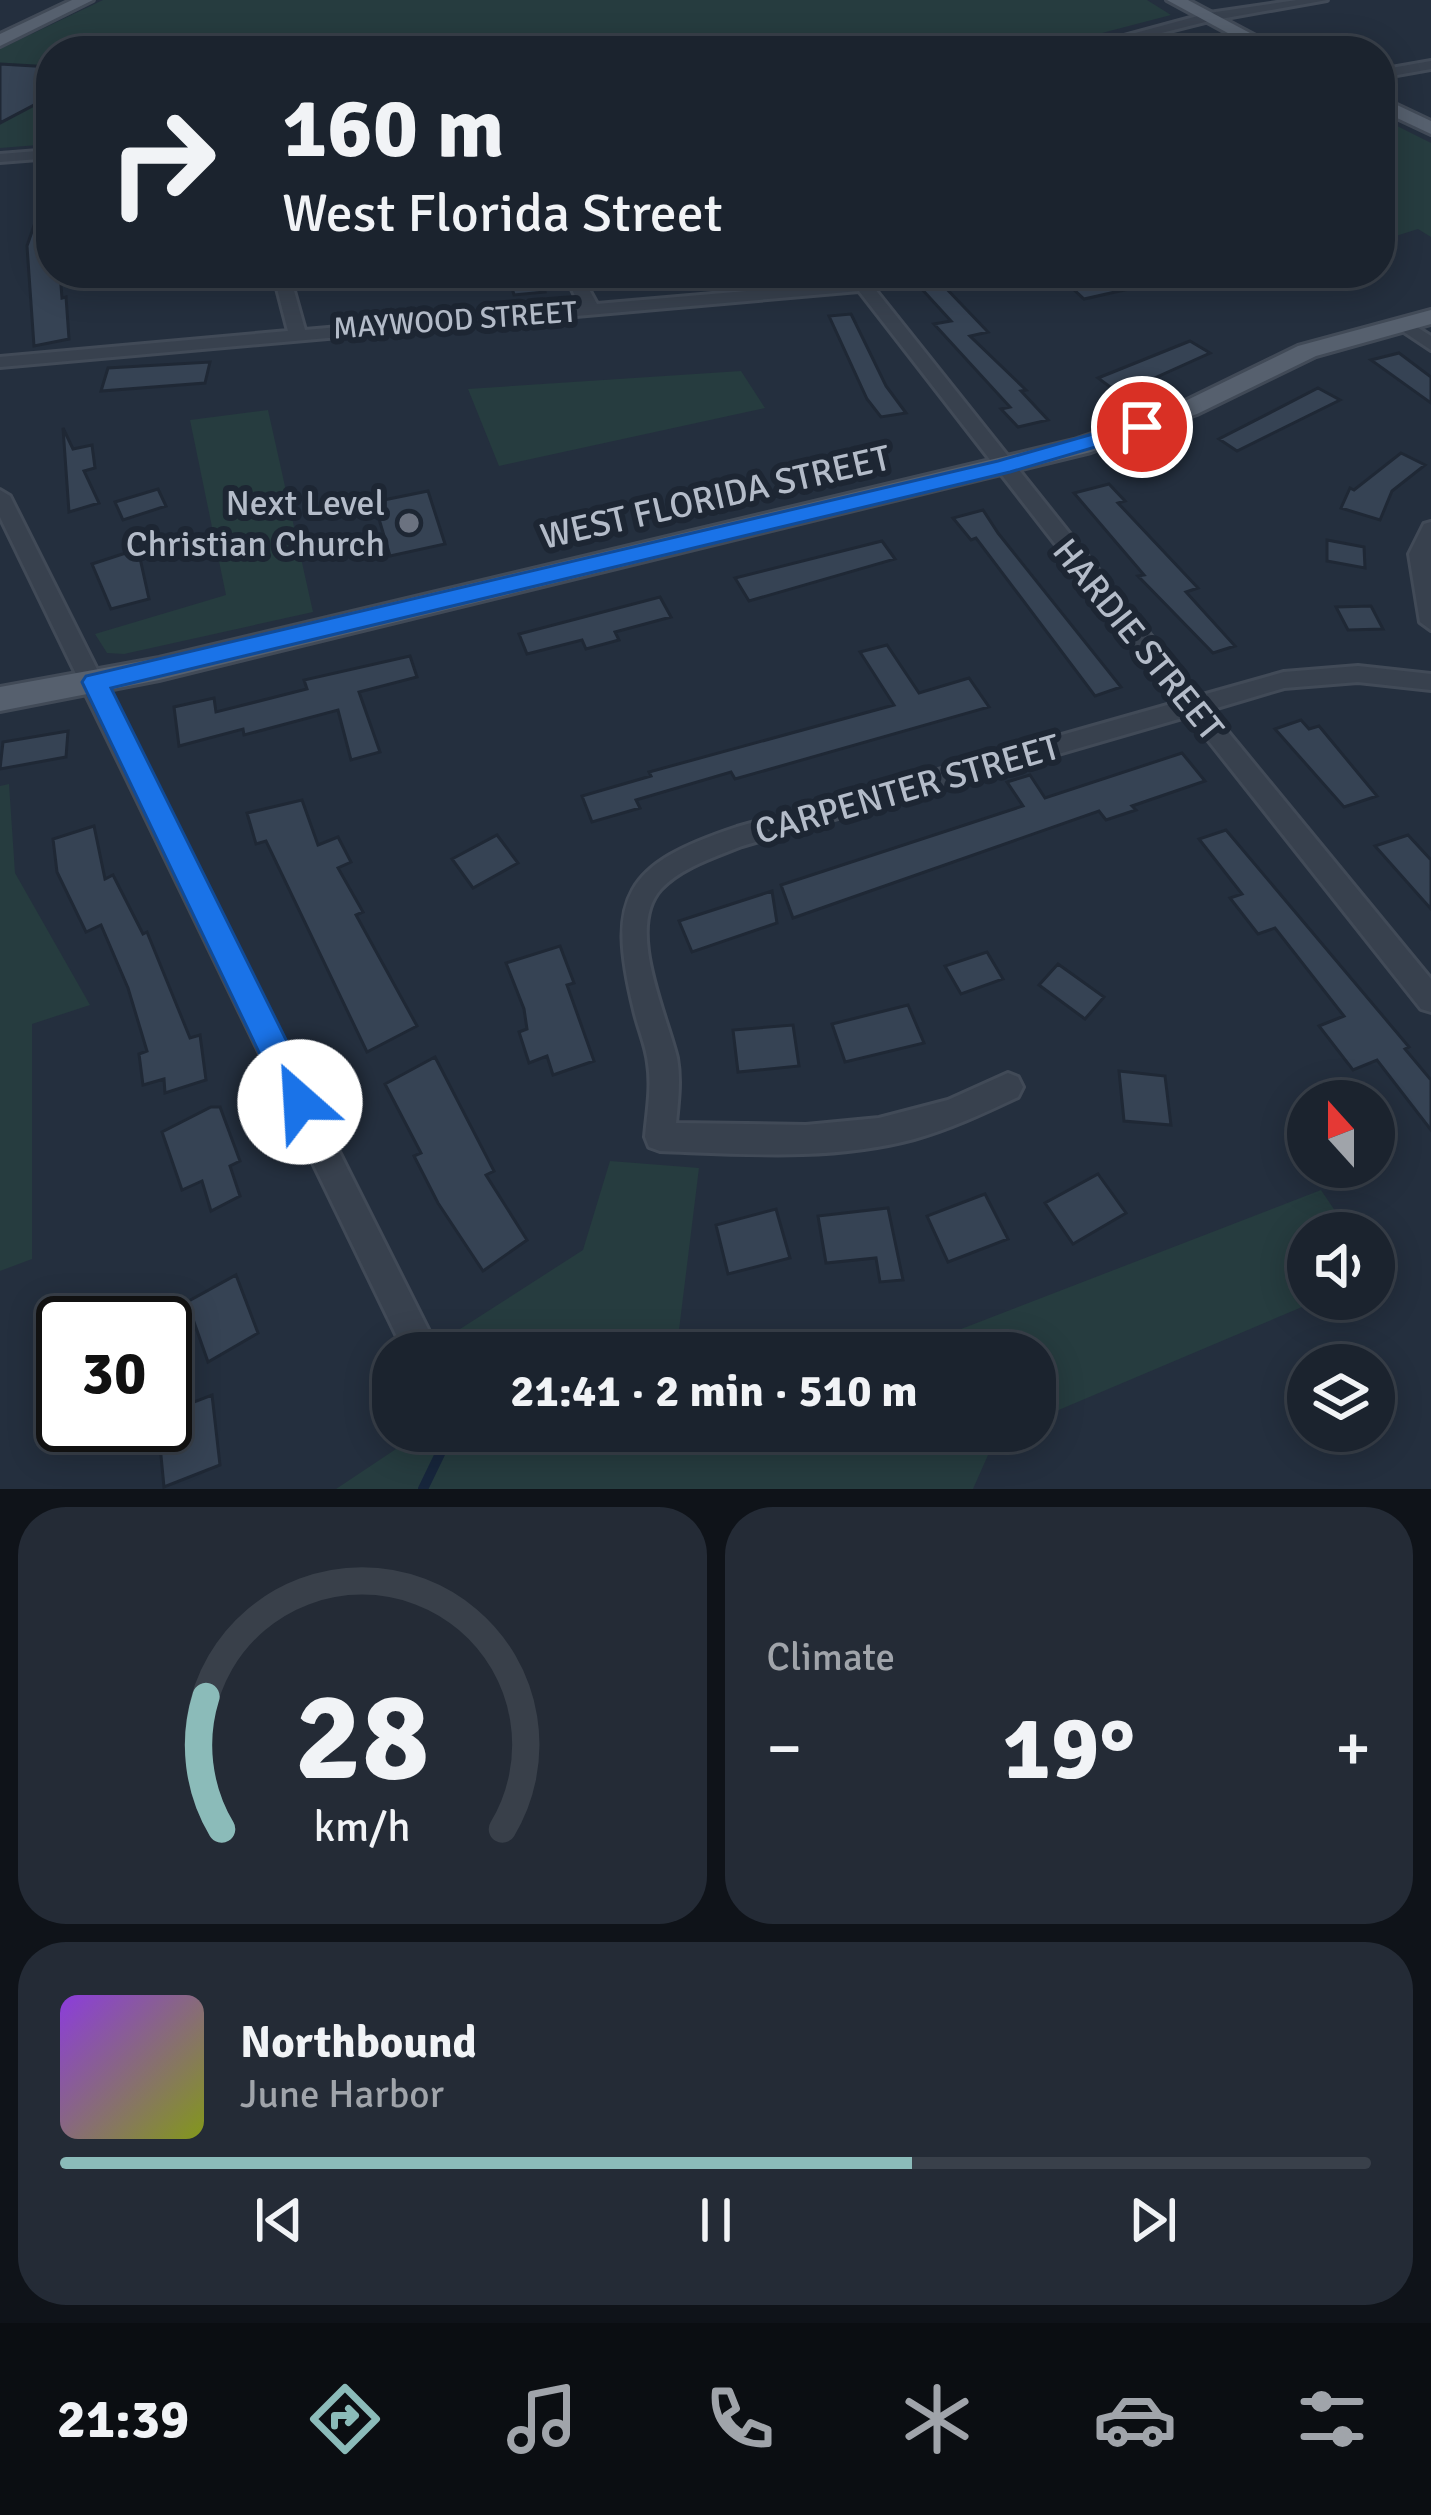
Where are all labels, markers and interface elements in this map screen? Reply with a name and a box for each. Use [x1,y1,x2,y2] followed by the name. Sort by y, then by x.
[282,77,504,181] text: 160 m
[84,84,240,240] icon: right
[282,180,723,247] text: West Florida Street
[332,294,578,347] street label: MAYWOOD STREET
[1091,376,1193,478] pin
[1109,394,1175,460] icon: arrive
[536,435,895,560] street label: WEST FLORIDA STREET
[126,481,385,567] place label: Next Level Christian Church
[396,510,422,536] marker: Next Level Christian Church
[1043,530,1233,750] street label: HARDIE STREET
[750,724,1065,854] street label: CARPENTER STREET
[237,1039,363,1165] position arrow
[1287,1080,1395,1188] north arrow
[1287,1080,1395,1452] map controls
[1287,1212,1395,1320] button: sound
[36,1296,192,1452] speed limit sign: 30
[1287,1344,1395,1452] button: layers
[510,1364,918,1419] text: 21:41 · 2 min · 510 m
[767,1633,895,1681] text: Climate
[295,1661,430,1814] text: 28
[1002,1693,1135,1804] text: 19°
[767,1708,802,1789] text: −
[1335,1708,1371,1789] text: +
[314,1800,411,1853] text: km/h
[240,2015,477,2070] text: Northbound
[240,2070,444,2118] text: June Harbor
[246,2187,312,2253] icon: previous
[683,2187,749,2253] icon: pause
[1120,2187,1186,2253] icon: next
[303,2377,387,2461] icon: directions
[500,2377,584,2461] icon: music
[698,2377,782,2461] icon: phone
[895,2377,979,2461] icon: climate
[1093,2377,1177,2461] icon: car
[1290,2377,1374,2461] icon: filters
[57,2386,189,2453] text: 21:39

